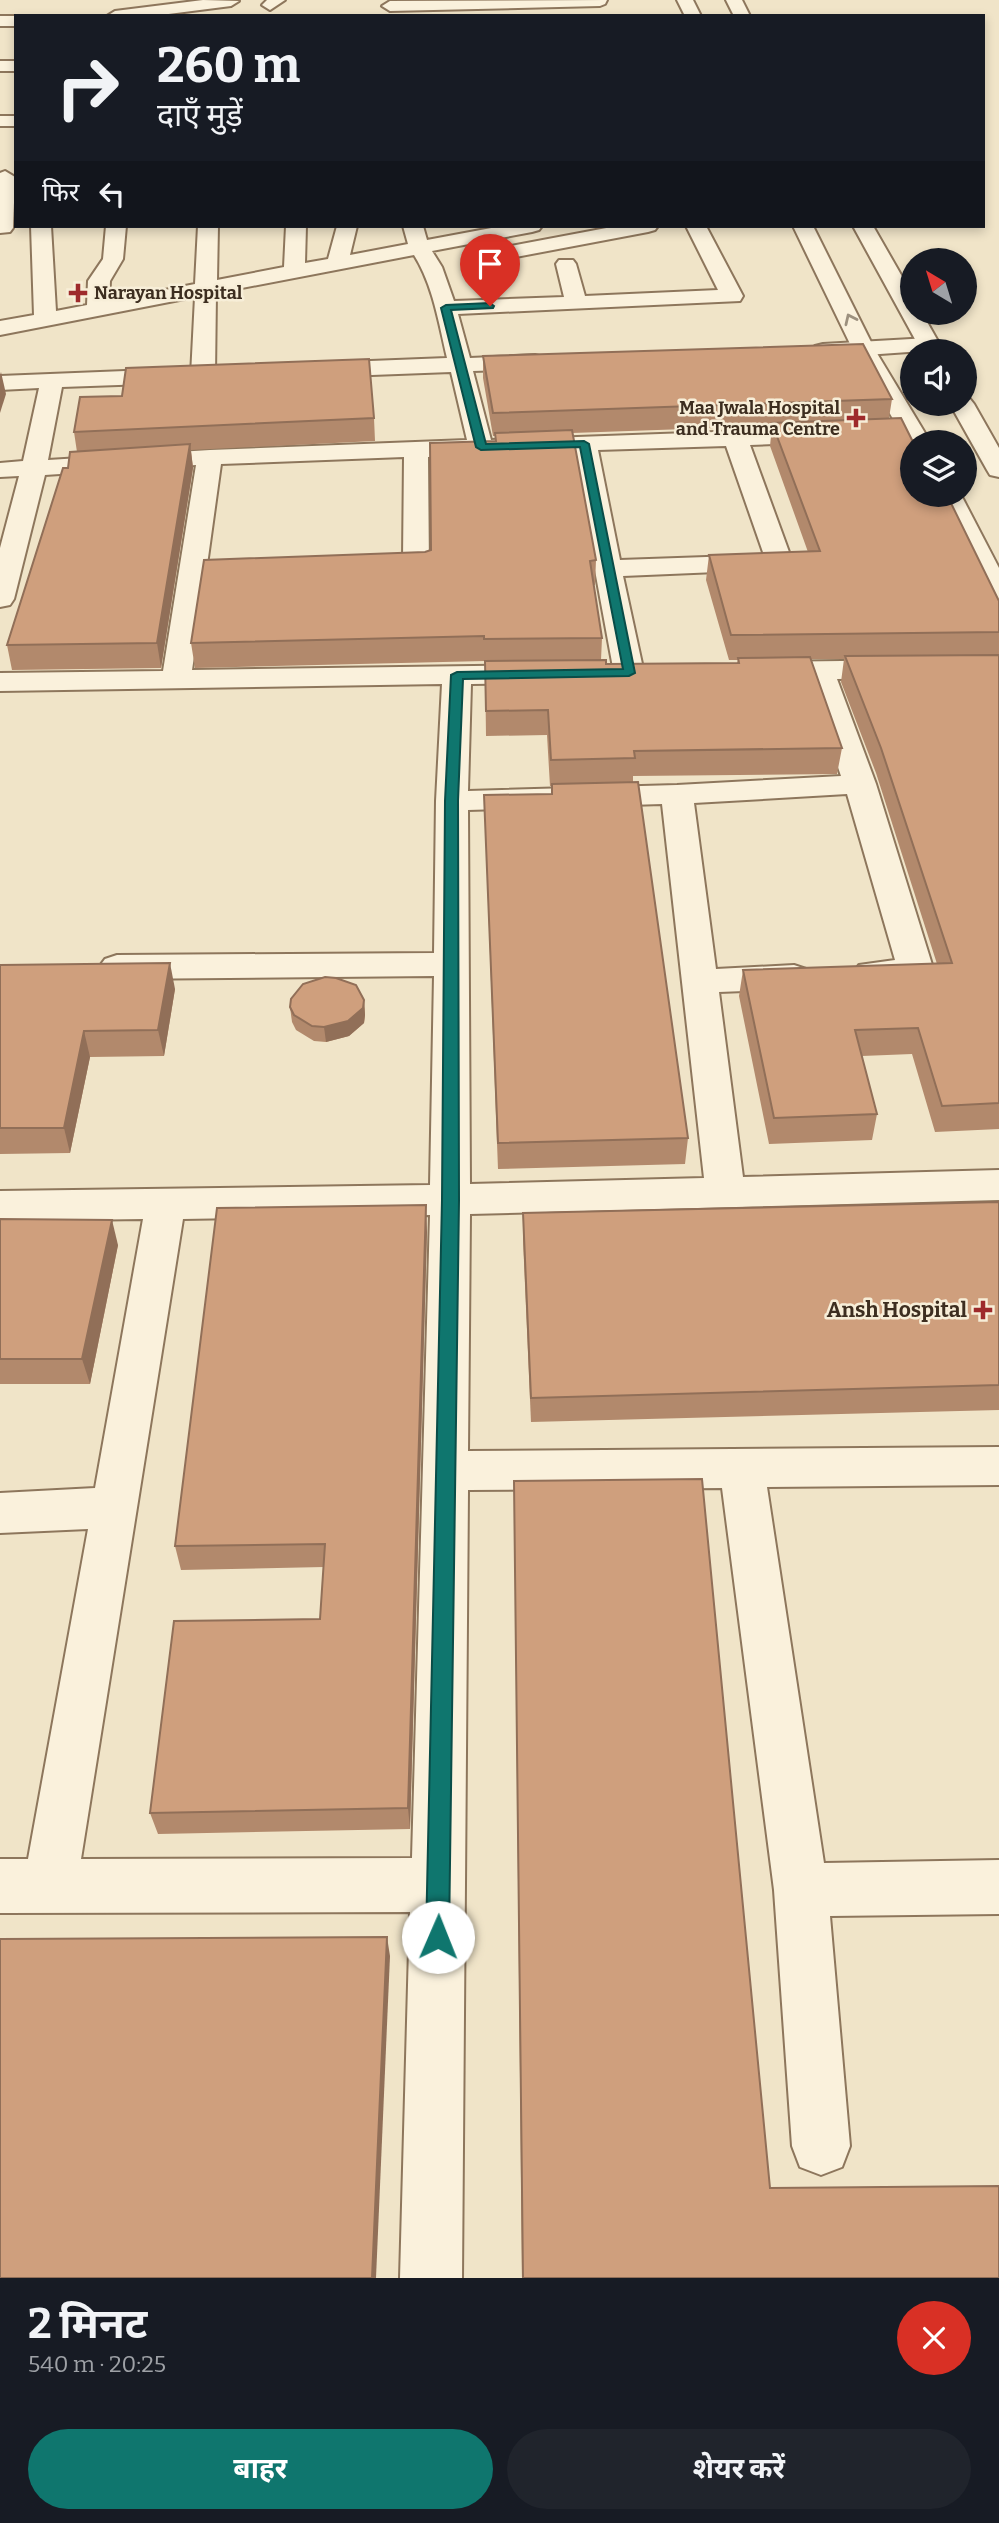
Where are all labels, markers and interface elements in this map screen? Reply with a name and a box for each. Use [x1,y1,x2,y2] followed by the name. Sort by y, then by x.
[157,36,300,95] text: 260 m
[42,42,133,133] icon: right
[157,96,243,134] text: दाएँ मुड़ें
[93,175,131,213] icon: left
[42,177,79,208] text: फिर
[460,234,520,306] pin
[471,245,509,283] icon: arrive
[900,248,976,326] north arrow
[900,248,977,507] map controls
[94,282,243,304] place label: Narayan Hospital
[68,283,88,303] marker: Narayan Hospital
[844,314,858,326] one-way arrow
[900,339,977,416] button: sound
[676,397,840,440] place label: Maa Jwala Hospital and Trauma Centre
[846,408,866,428] marker: Maa Jwala Hospital and Trauma Centre
[900,430,977,507] button: layers
[827,1297,967,1323] place label: Ansh Hospital
[973,1300,993,1320] marker: Ansh Hospital
[401,1900,475,1974] position arrow
[28,2299,147,2349] text: 2 मिनट
[897,2301,971,2375] button: close
[28,2350,166,2378] text: 540 m · 20:25
[28,2429,493,2509] button: बाहर
[507,2429,971,2509] button: शेयर करें

